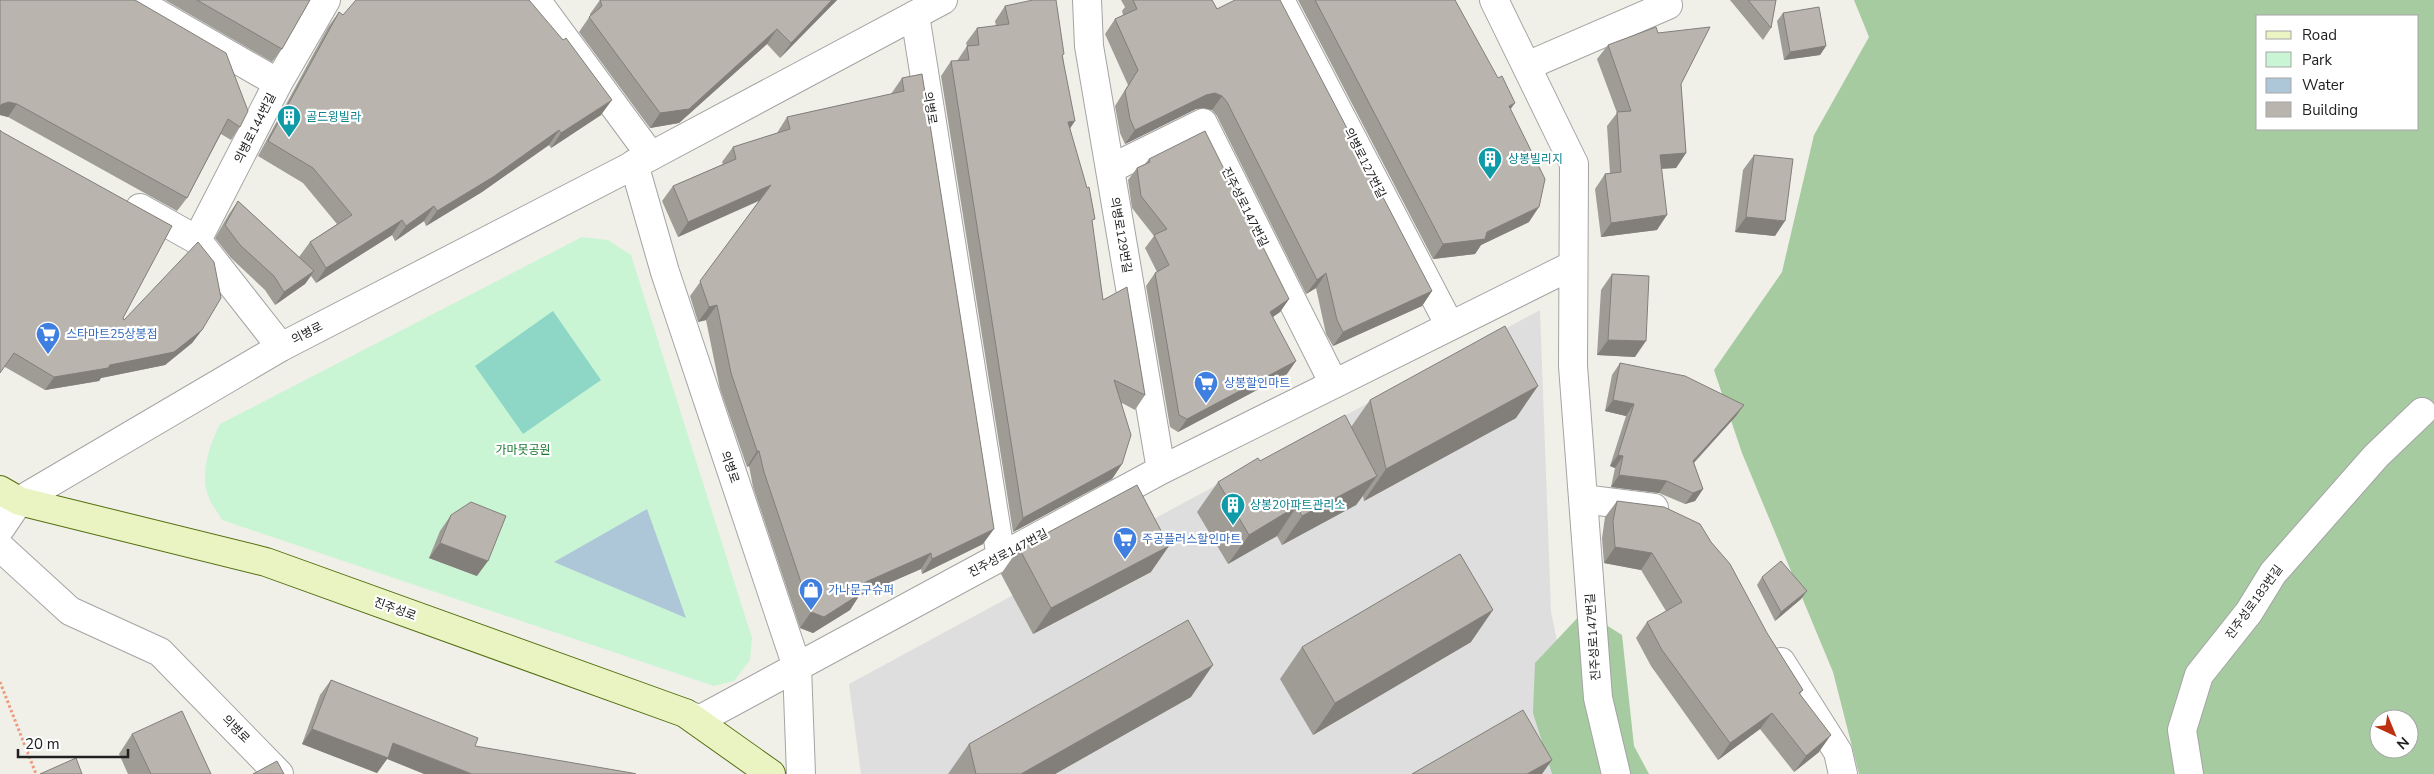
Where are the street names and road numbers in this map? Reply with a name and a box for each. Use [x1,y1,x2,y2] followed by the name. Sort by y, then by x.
[230,90,280,166] street label: 의병로144번길
[920,90,940,126] street label: 의병로
[1340,125,1390,201] street label: 의병로127번길
[1218,164,1272,250] street label: 진주성로147번길
[1106,196,1136,274] street label: 의병로129번길
[289,318,325,348] street label: 의병로
[717,449,743,485] street label: 의병로
[965,525,1051,581] street label: 진주성로147번길
[2222,562,2286,642] street label: 진주성로183번길
[1582,593,1604,681] street label: 진주성로147번길
[372,594,418,624] street label: 진주성로
[219,712,253,746] street label: 의병로

